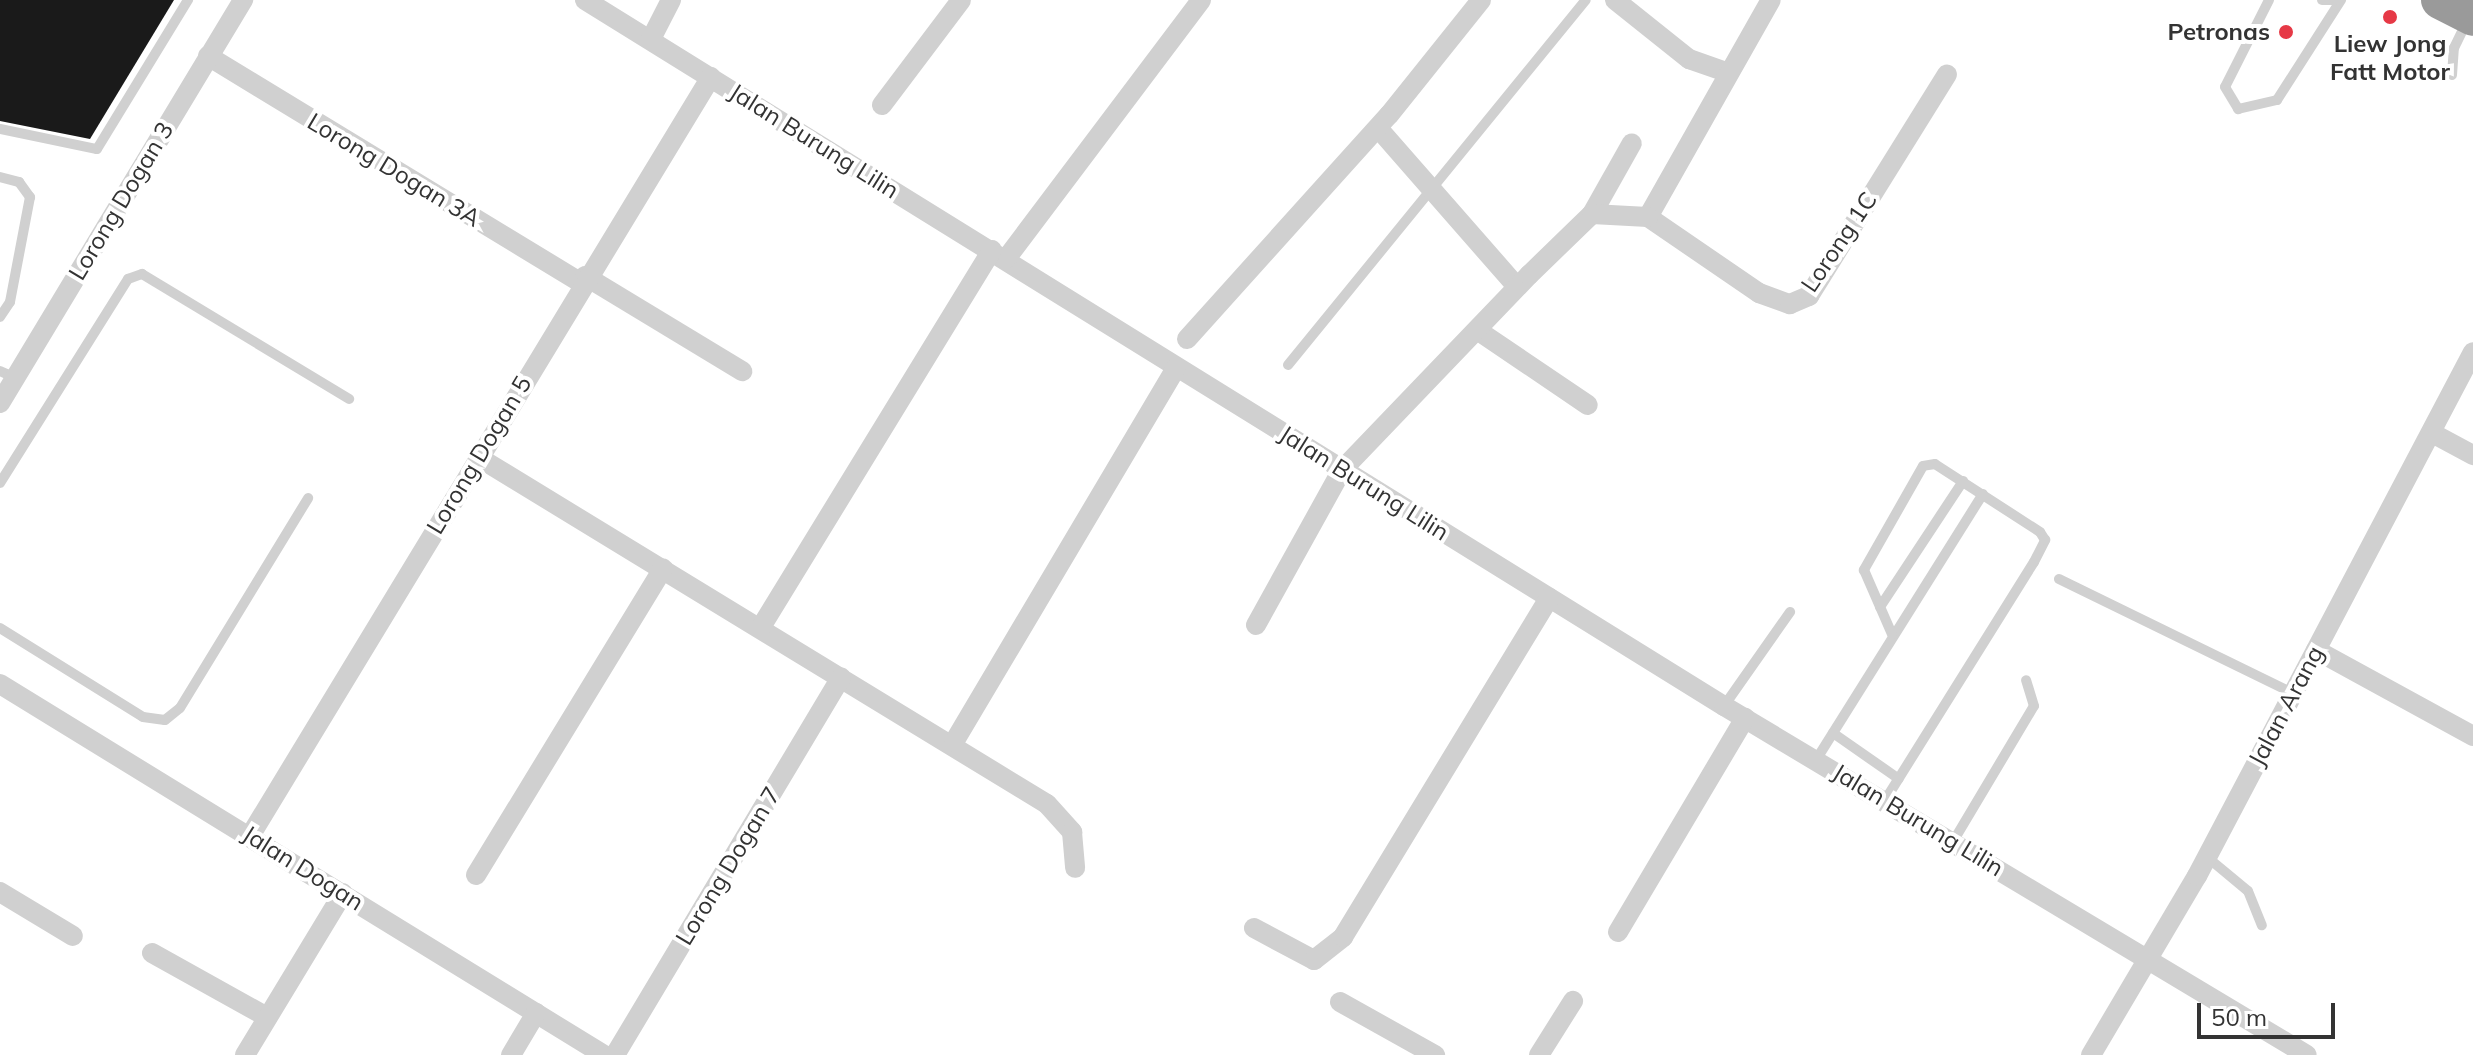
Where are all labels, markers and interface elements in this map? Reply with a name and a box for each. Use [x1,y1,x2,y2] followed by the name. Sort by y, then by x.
[2381,8,2399,26] marker: Liew Jong Fatt Motor
[2168,18,2270,46] place label: Petronas
[2277,23,2295,41] marker: Petronas
[2330,30,2450,86] place label: Liew Jong Fatt Motor
[724,77,904,205] street label: Jalan Burung Lilin
[302,107,486,233] street label: Lorong Dogan 3A
[63,117,179,285] street label: Lorong Dogan 3
[1795,186,1883,298] street label: Lorong 1C
[421,371,537,539] street label: Lorong Dogan 5
[1274,419,1454,547] street label: Jalan Burung Lilin
[2242,641,2330,771] street label: Jalan Arang
[1827,758,2009,882] street label: Jalan Burung Lilin
[670,782,786,950] street label: Lorong Dogan 7
[237,819,369,917] street label: Jalan Dogan
[2201,987,2339,1037] scale bar
[2211,1002,2267,1032] text: 50 m

